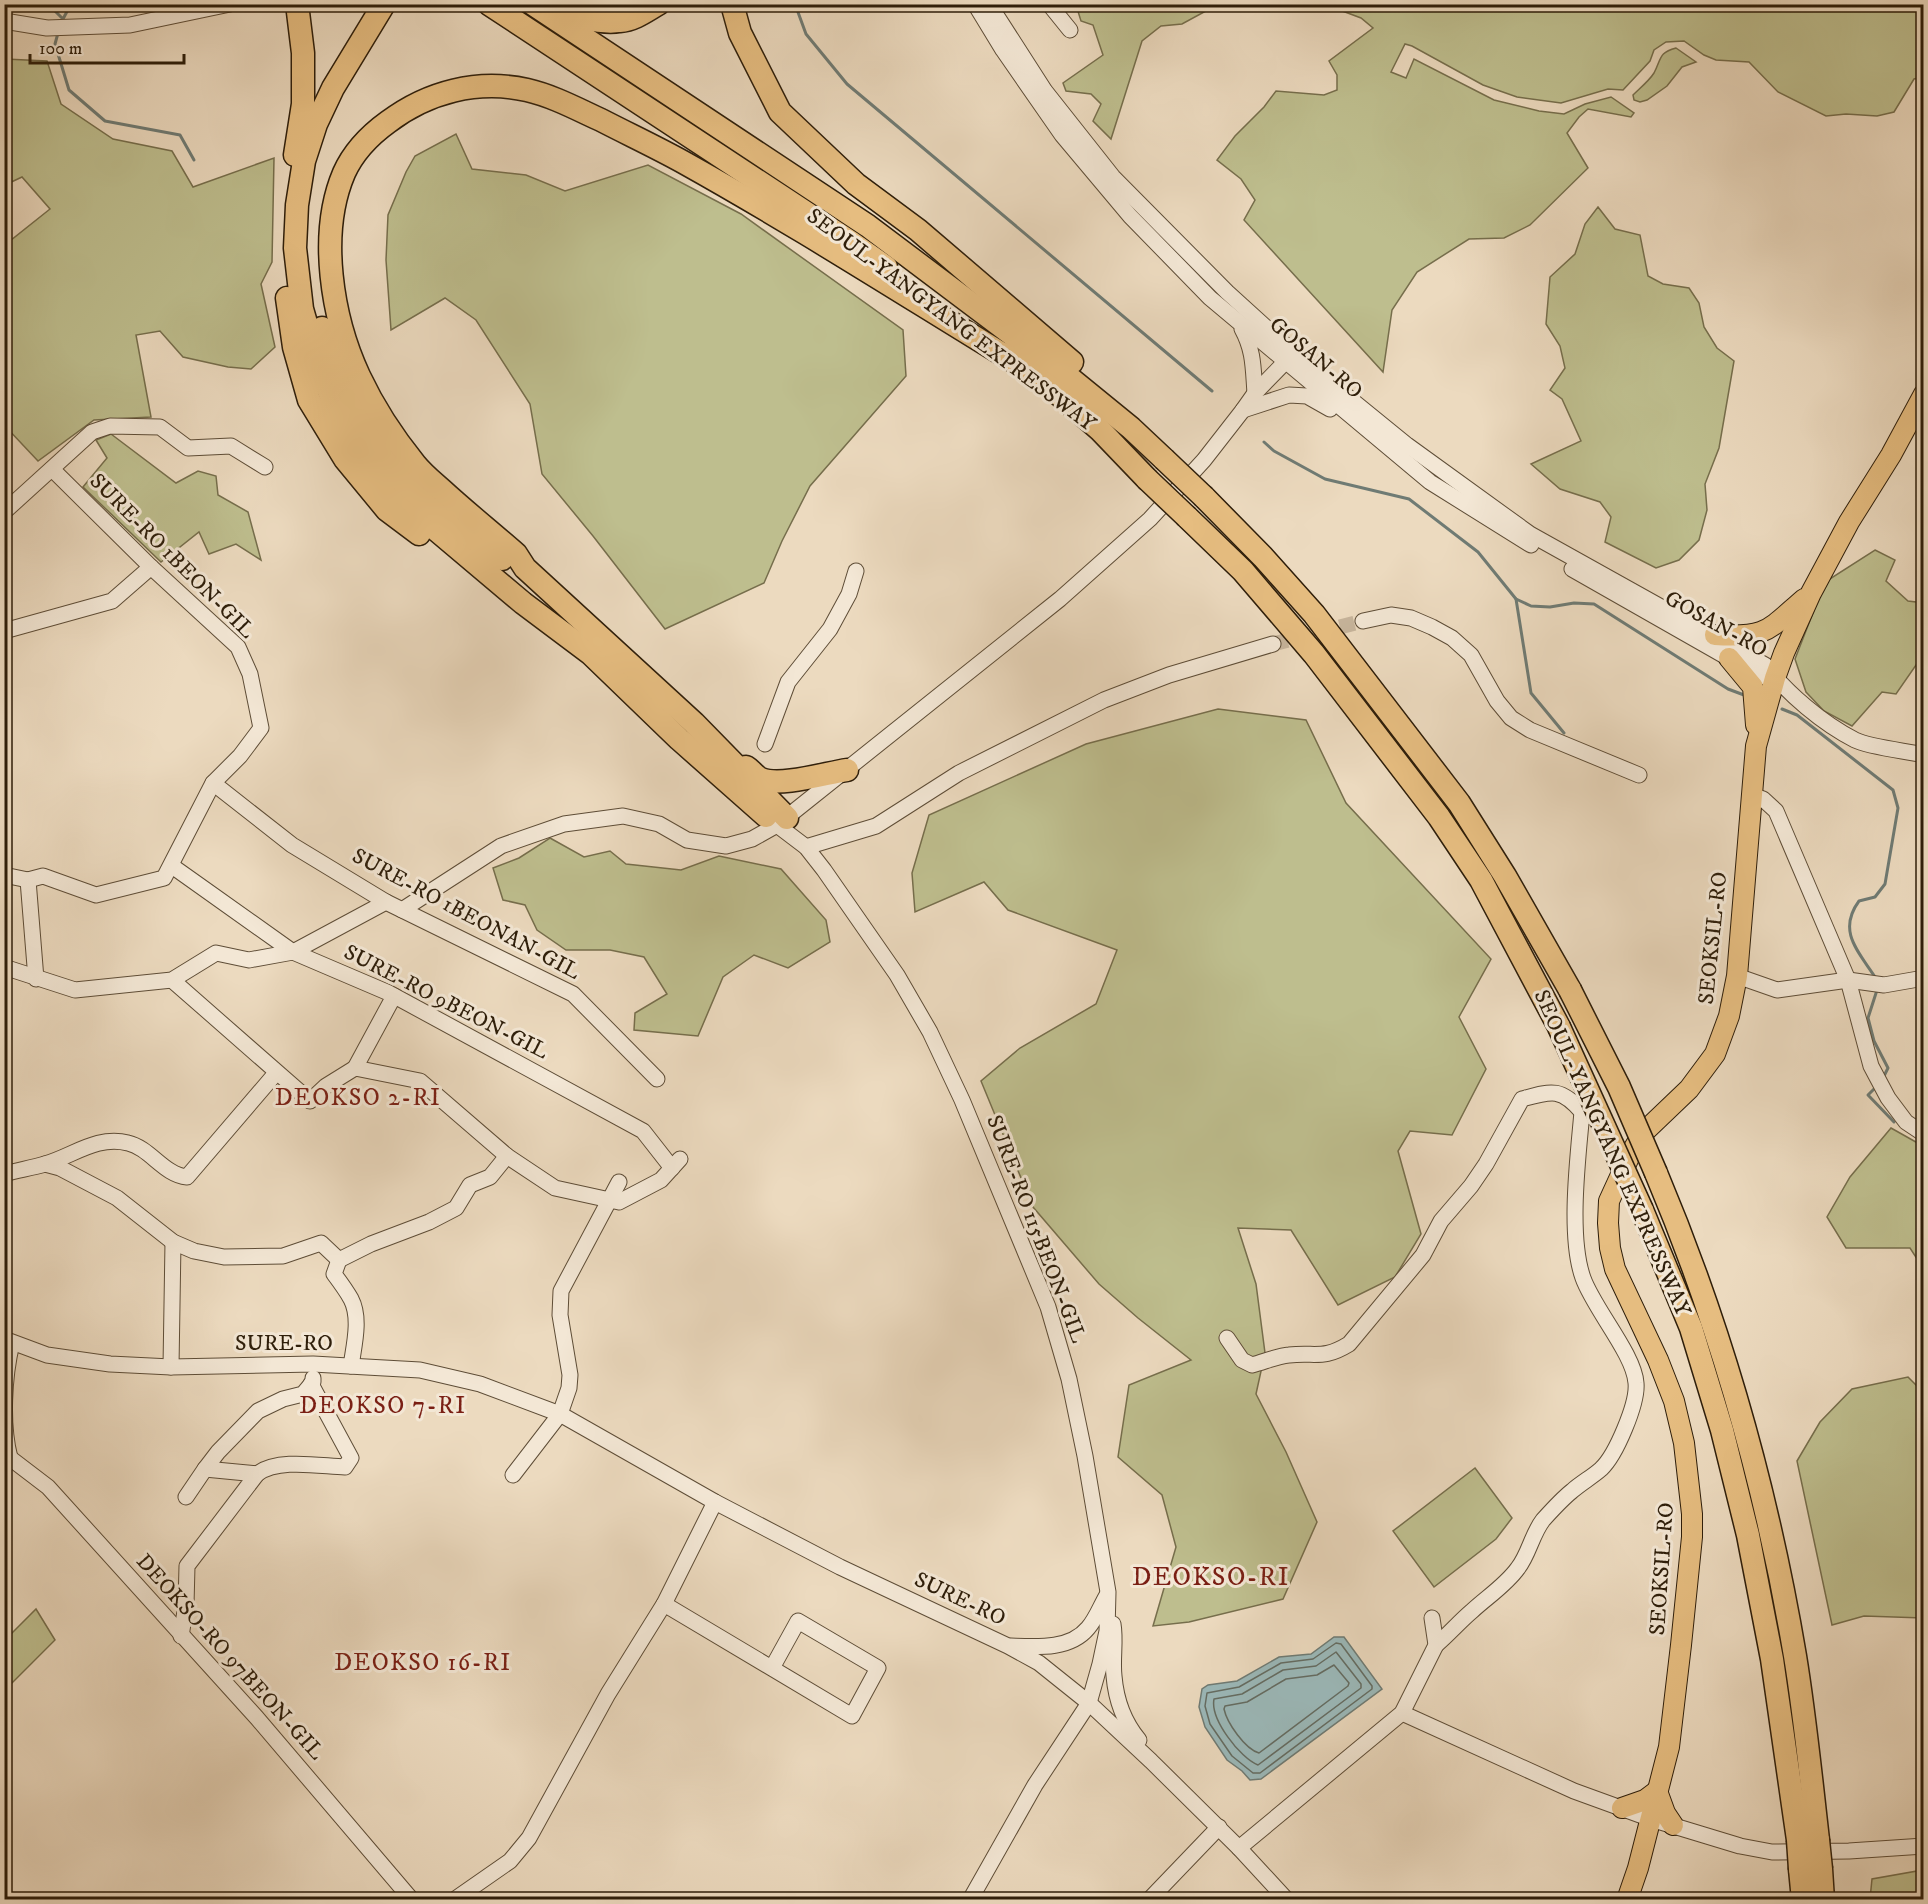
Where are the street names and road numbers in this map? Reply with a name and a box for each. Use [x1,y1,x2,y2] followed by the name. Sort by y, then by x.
[801,203,1102,438] street label: SEOUL-YANGYANG EXPRESSWAY
[1264,311,1368,405] street label: GOSAN-RO
[84,468,260,644] street label: SURE-RO 1BEON-GIL
[1660,585,1772,663] street label: GOSAN-RO
[347,842,585,986] street label: SURE-RO 1BEONAN-GIL
[1693,870,1733,1006] street label: SEOKSIL-RO
[339,939,553,1065] street label: SURE-RO 9BEON-GIL
[1528,986,1697,1322] street label: SEOUL-YANGYANG EXPRESSWAY
[980,1111,1092,1347] street label: SURE-RO 115BEON-GIL
[235,1330,333,1357] street label: SURE-RO
[1644,1502,1680,1636] street label: SEOKSIL-RO
[130,1548,330,1766] street label: DEOKSO-RO 97BEON-GIL
[910,1566,1010,1632] street label: SURE-RO

